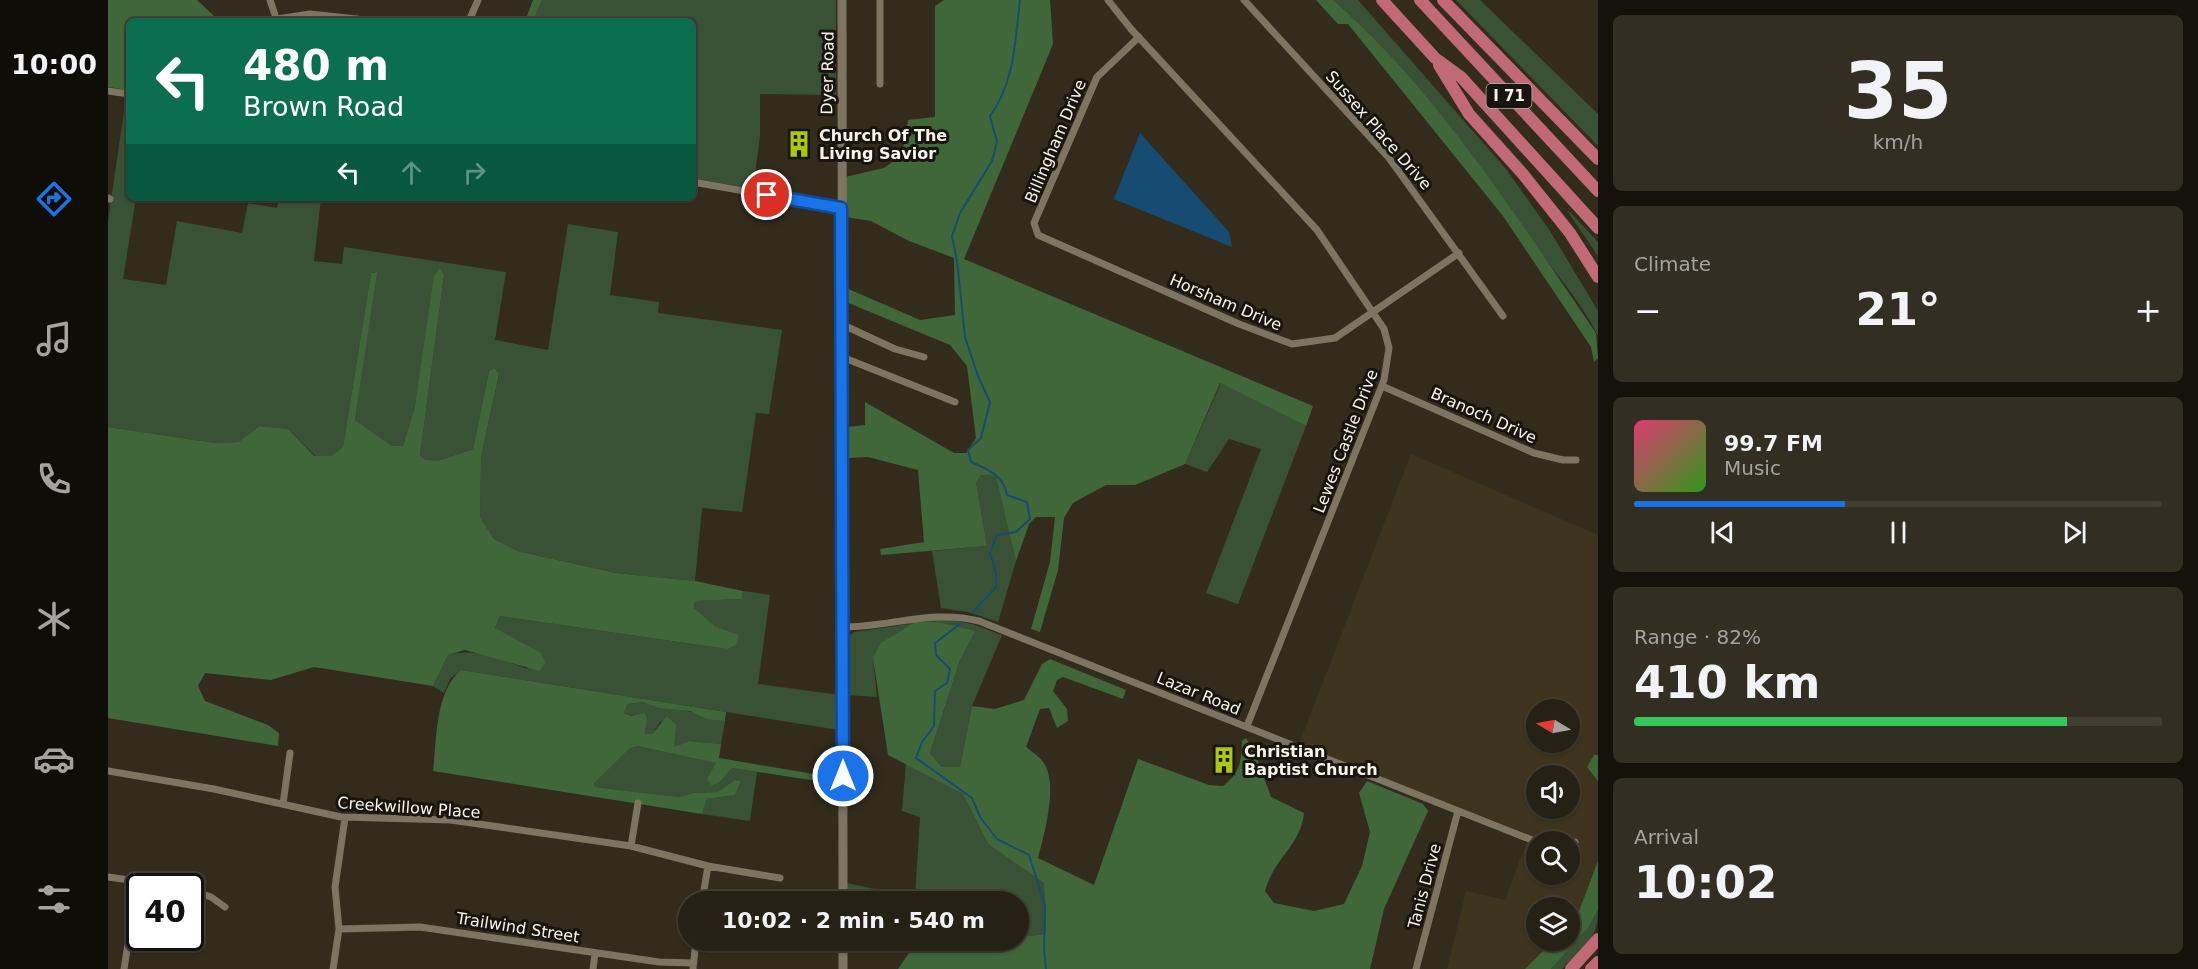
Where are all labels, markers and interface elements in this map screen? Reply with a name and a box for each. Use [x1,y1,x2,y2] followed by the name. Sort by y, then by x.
[817,31,838,115] street label: Dyer Road
[243,41,389,90] text: 480 m
[144,42,222,120] icon: left
[1844,46,1952,136] text: 35
[11,49,97,80] text: 10:00
[1322,67,1435,194] street label: Sussex Place Drive
[1021,77,1090,206] street label: Billingham Drive
[1486,84,1532,108] road number: I 71
[243,91,404,122] text: Brown Road
[819,126,947,163] place label: Church Of The Living Savior
[784,129,814,159] building icon: Church Of The Living Savior
[1873,130,1923,154] text: km/h
[332,156,365,189] icon: left
[395,156,428,189] icon: ahead
[458,156,491,189] icon: right
[741,169,792,220] pin
[33,178,75,220] icon: directions
[750,178,783,211] icon: arrive
[1634,252,1711,276] text: Climate
[1167,270,1285,335] street label: Horsham Drive
[1855,283,1941,336] text: 21°
[1634,291,1662,330] text: −
[2134,291,2162,330] text: +
[33,318,75,360] icon: music
[1309,367,1382,516] street label: Lewes Castle Drive
[1428,384,1540,447] street label: Branoch Drive
[1724,431,1823,456] text: 99.7 FM
[1724,456,1781,480] text: Music
[33,458,75,500] icon: phone
[1706,516,1739,549] icon: previous
[1882,516,1915,549] icon: pause
[2058,516,2091,549] icon: next
[33,598,75,640] icon: climate
[1634,625,1761,649] text: Range · 82%
[1634,656,1820,709] text: 410 km
[1154,668,1244,719] street label: Lazar Road
[1526,699,1580,753] north arrow
[1526,699,1580,951] map controls
[33,738,75,780] icon: car
[1244,742,1378,779] place label: Christian Baptist Church
[811,744,875,808] position arrow
[1209,745,1239,775] building icon: Christian Baptist Church
[1526,765,1580,819] button: sound
[337,793,481,822] street label: Creekwillow Place
[1634,825,1699,849] text: Arrival
[1526,831,1580,885] button: search
[1404,841,1445,932] street label: Tanis Drive
[1634,856,1777,909] text: 10:02
[126,873,204,951] speed limit sign: 40
[33,878,75,920] icon: filters
[1526,897,1580,951] button: layers
[454,908,581,947] street label: Trailwind Street
[722,908,985,933] text: 10:02 · 2 min · 540 m

